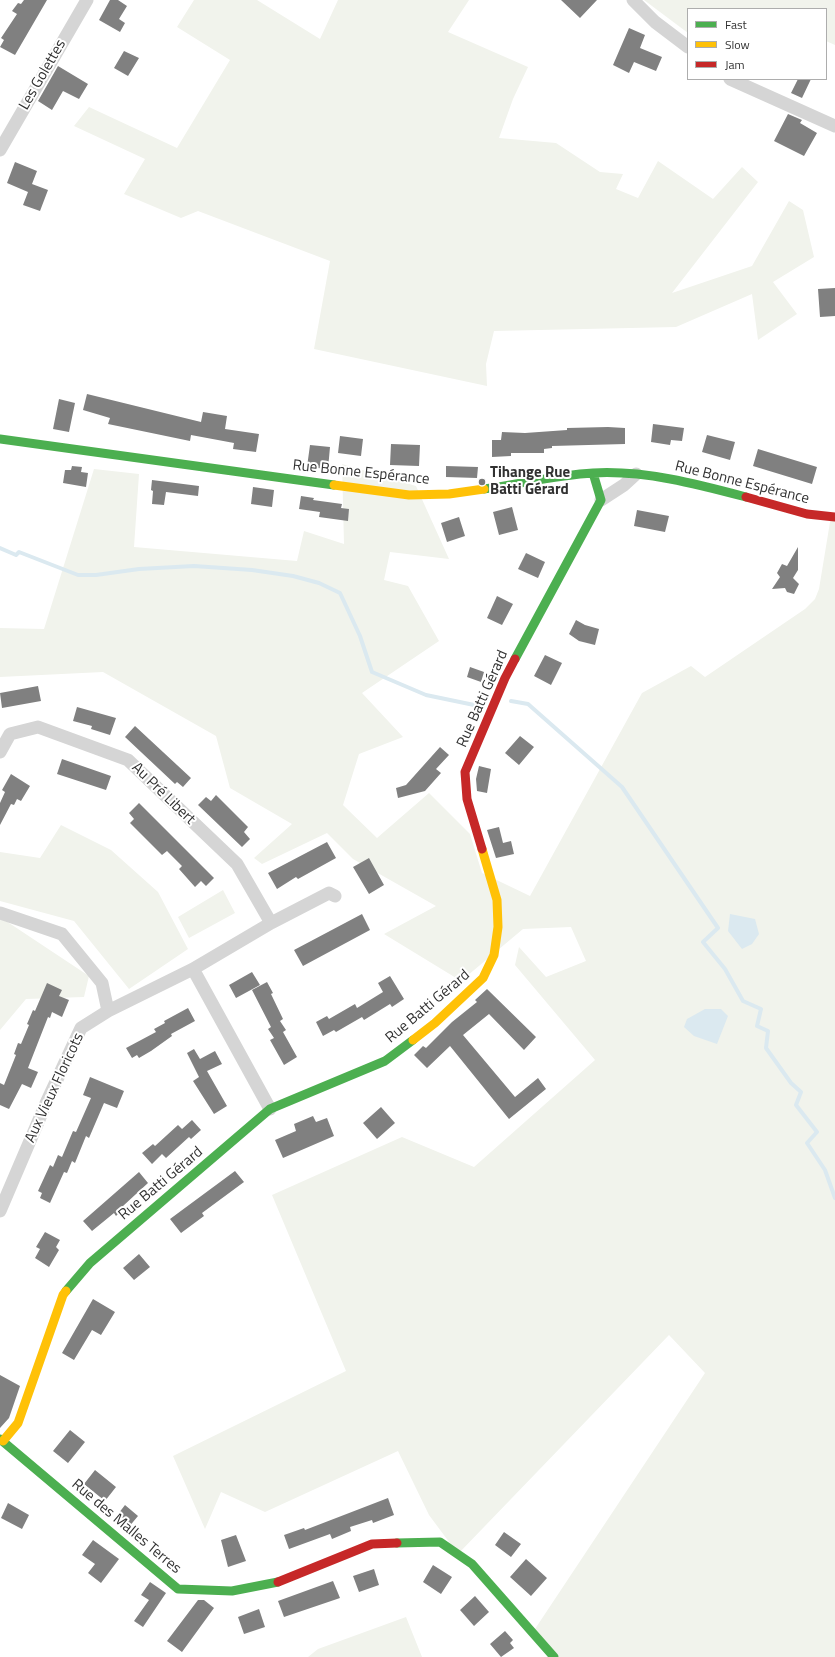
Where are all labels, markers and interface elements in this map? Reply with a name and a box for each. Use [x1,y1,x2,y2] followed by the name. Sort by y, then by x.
[687,8,827,80] legend
[725,15,747,34] text: Fast
[725,35,750,54] text: Slow
[16,37,70,113] street label: Les Golettes
[725,55,745,74] text: Jam
[292,457,430,489] street label: Rue Bonne Espérance
[673,458,811,508] street label: Rue Bonne Espérance
[490,464,570,499] place label: Tihange Rue Batti Gérard
[477,477,487,487] marker: Tihange Rue Batti Gérard
[454,648,512,750] street label: Rue Batti Gérard
[127,759,199,829] street label: Au Pré Libert
[382,967,474,1047] street label: Rue Batti Gérard
[22,1030,88,1146] street label: Aux Vieux Floricots
[115,1144,207,1224] street label: Rue Batti Gérard
[68,1476,184,1578] street label: Rue des Malles Terres

